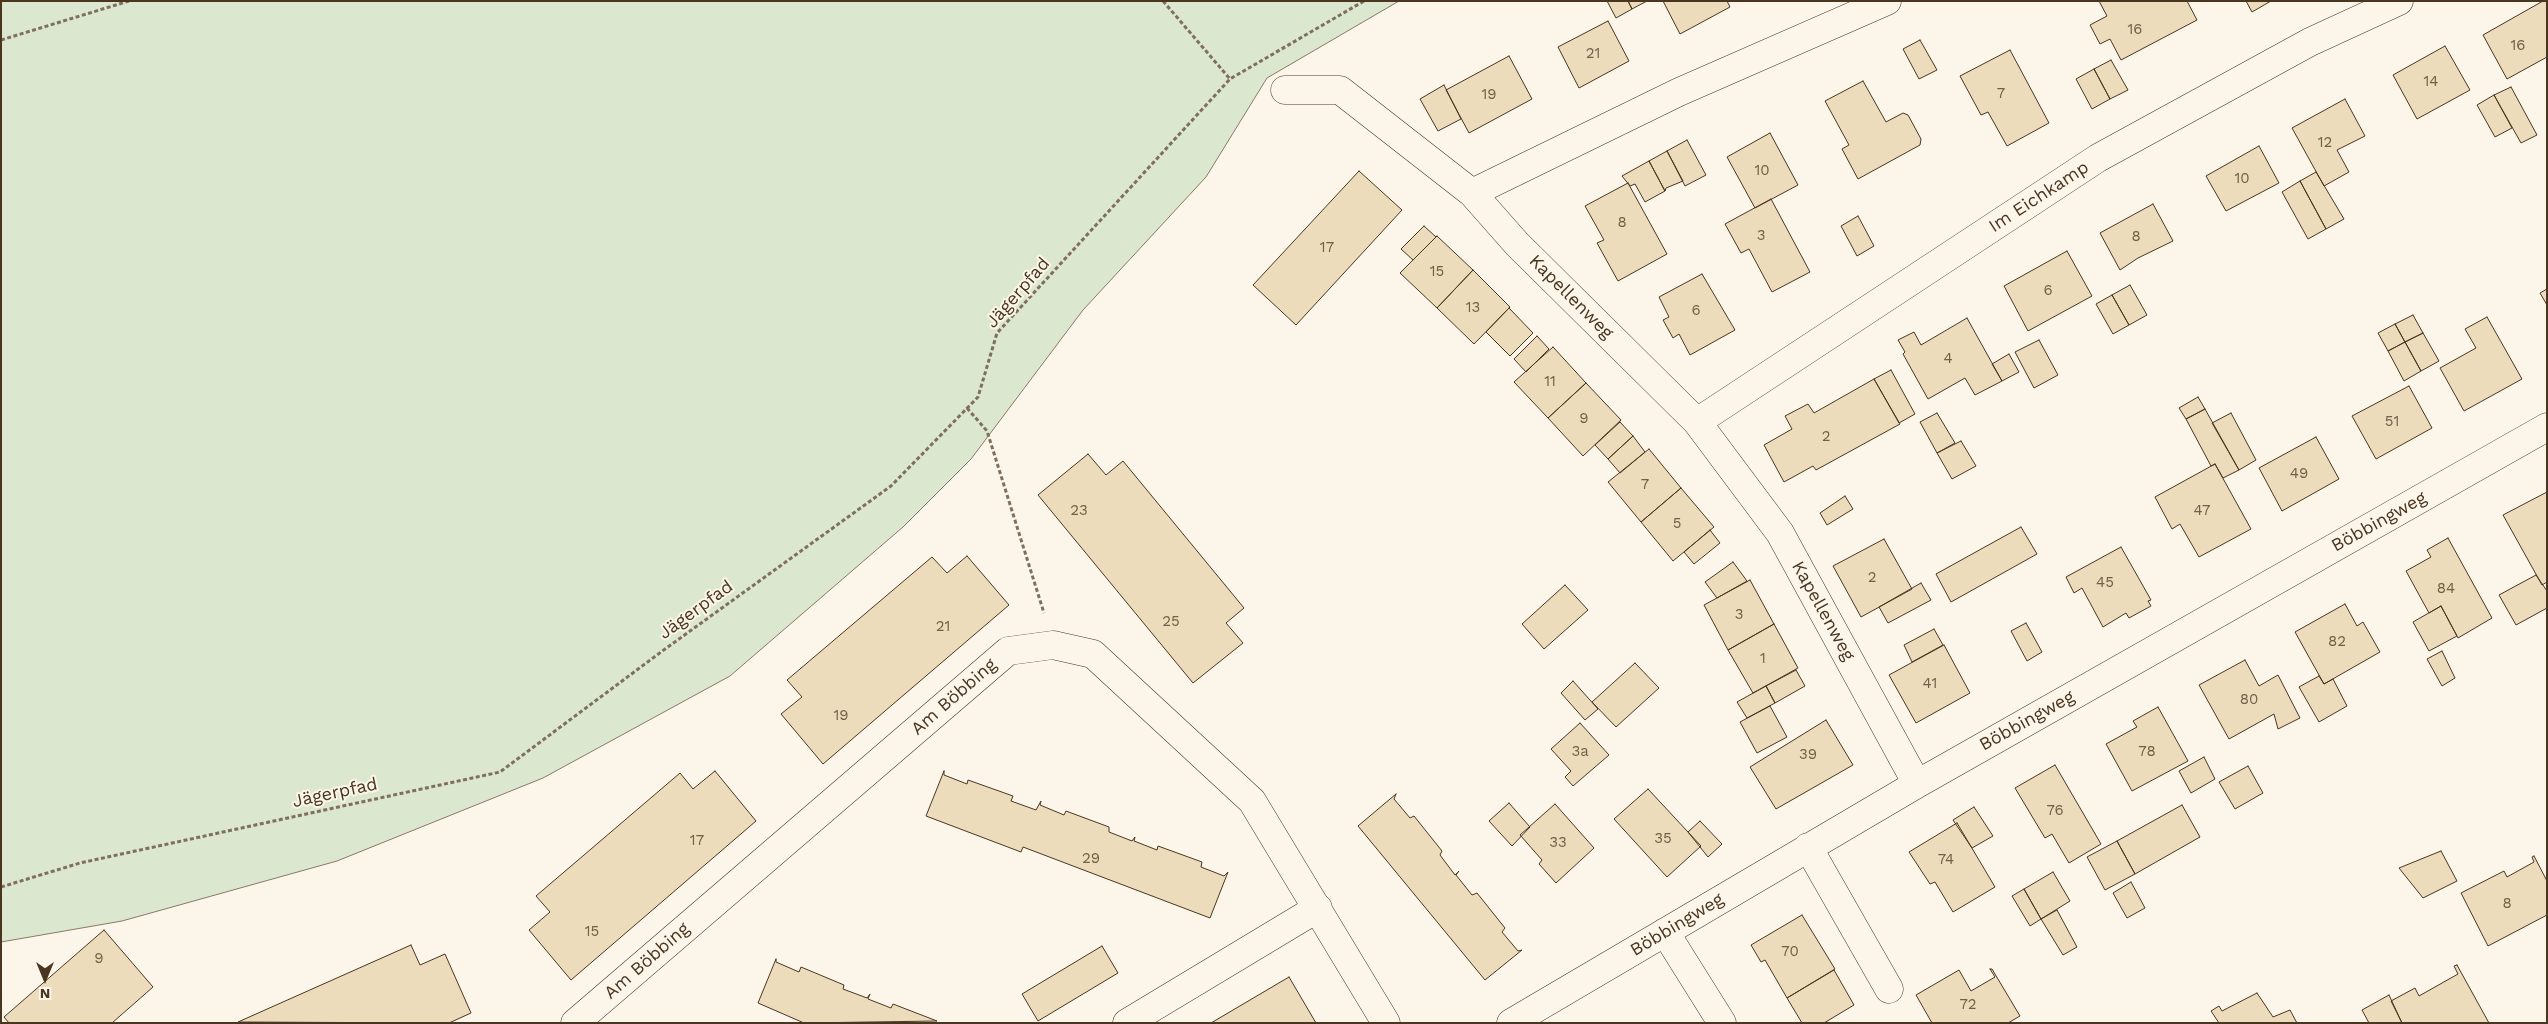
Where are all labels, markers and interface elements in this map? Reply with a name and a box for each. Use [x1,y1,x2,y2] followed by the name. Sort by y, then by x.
[2128,21,2142,39] house number: 16
[2511,37,2525,55] house number: 16
[1586,45,1600,63] house number: 21
[2423,73,2439,91] house number: 14
[1997,85,2005,103] house number: 7
[1481,86,1497,104] house number: 19
[2318,134,2332,152] house number: 12
[1985,157,2093,237] street label: Im Eichkamp
[1754,162,1770,180] house number: 10
[2234,170,2250,188] house number: 10
[1617,214,1627,232] house number: 8
[1757,227,1765,245] house number: 3
[2131,228,2141,246] house number: 8
[1320,239,1334,257] house number: 17
[1524,250,1618,344] street label: Kapellenweg
[981,253,1055,333] street label: Jägerpfad
[1430,263,1444,281] house number: 15
[2043,282,2053,300] house number: 6
[1466,299,1480,317] house number: 13
[1691,302,1701,320] house number: 6
[1943,350,1953,368] house number: 4
[1544,373,1556,391] house number: 11
[1579,410,1589,428] house number: 9
[2385,413,2399,431] house number: 51
[1822,428,1830,446] house number: 2
[2290,465,2308,483] house number: 49
[1641,476,1649,494] house number: 7
[2328,487,2430,557] street label: Böbbingweg
[1070,502,1088,520] house number: 23
[2194,502,2210,520] house number: 47
[1673,515,1681,533] house number: 5
[1787,557,1859,665] street label: Kapellenweg
[1868,569,1876,587] house number: 2
[2096,574,2114,592] house number: 45
[655,576,737,644] street label: Jägerpfad
[2437,580,2455,598] house number: 84
[1735,606,1743,624] house number: 3
[1162,613,1180,631] house number: 25
[936,618,950,636] house number: 21
[2328,633,2346,651] house number: 82
[1760,650,1766,668] house number: 1
[907,654,1001,740] street label: Am Böbbing
[1923,675,1937,693] house number: 41
[1976,686,2078,756] street label: Böbbingweg
[2240,691,2258,709] house number: 80
[833,707,849,725] house number: 19
[1571,743,1589,761] house number: 3a
[2138,743,2156,761] house number: 78
[1799,746,1817,764] house number: 39
[290,773,380,813] street label: Jägerpfad
[2046,802,2064,820] house number: 76
[1654,830,1672,848] house number: 35
[690,832,704,850] house number: 17
[1549,834,1567,852] house number: 33
[1082,850,1100,868] house number: 29
[1938,851,1954,869] house number: 74
[1626,889,1728,961] street label: Böbbingweg
[2502,895,2512,913] house number: 8
[600,918,694,1004] street label: Am Böbbing
[585,923,599,941] house number: 15
[1781,943,1799,961] house number: 70
[94,950,104,968] house number: 9
[20,954,70,1004] north arrow
[40,986,50,1002] text: N
[1959,996,1977,1014] house number: 72

